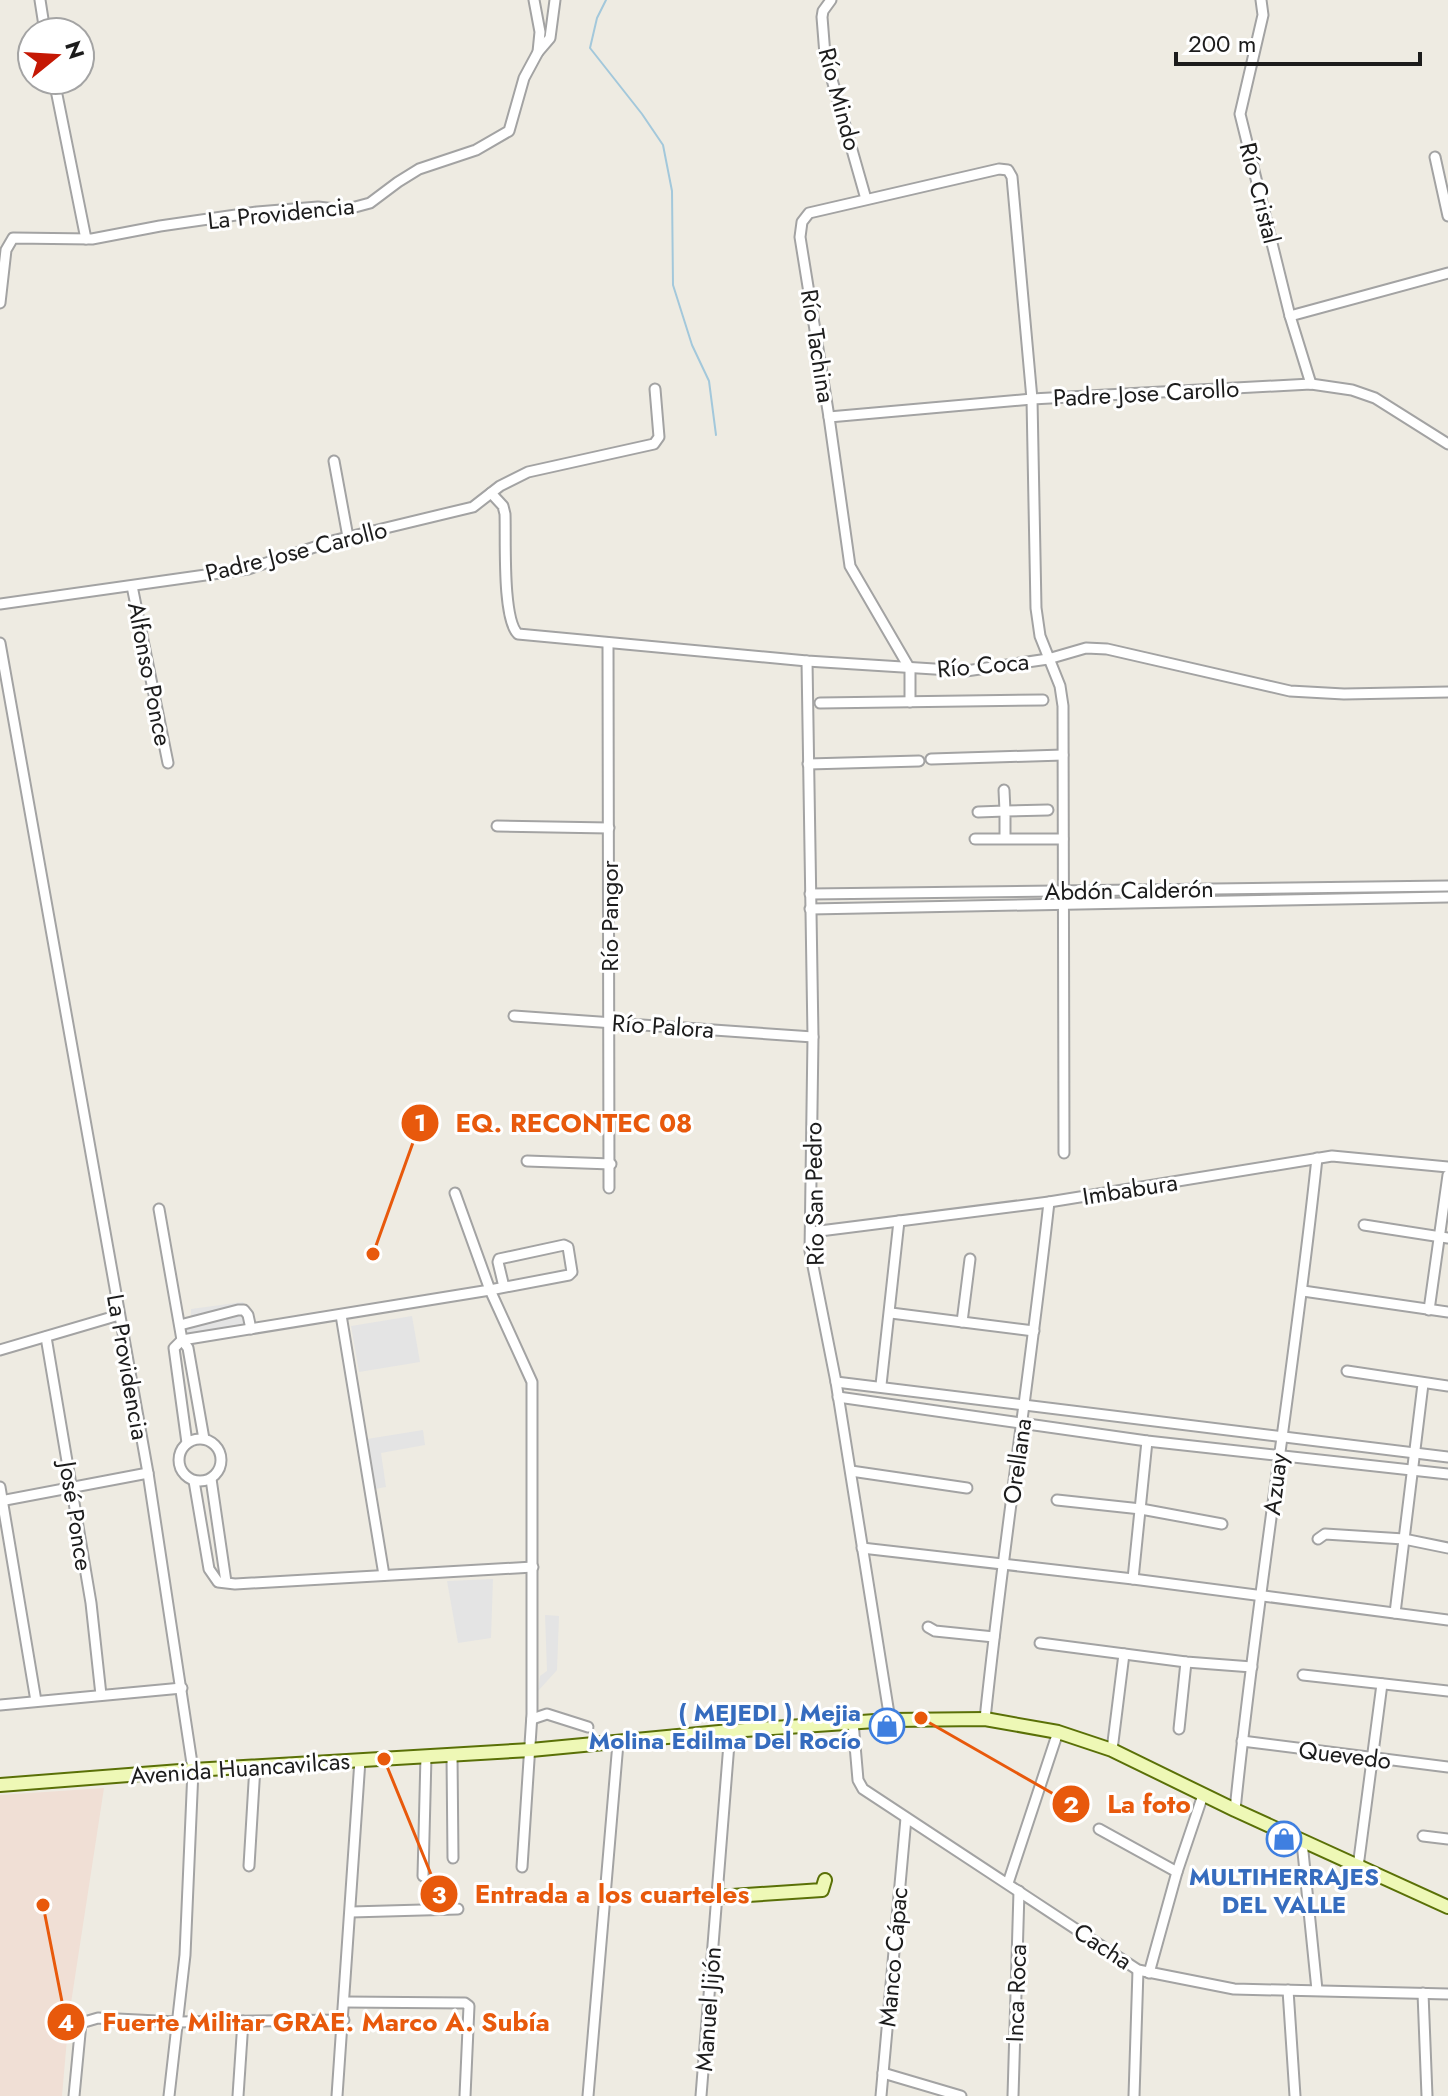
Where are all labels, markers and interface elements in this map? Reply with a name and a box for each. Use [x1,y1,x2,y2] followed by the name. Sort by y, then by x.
[16,16,96,96] north arrow
[1176,16,1420,66] scale bar
[1188,26,1256,61] text: 200 m
[57,37,93,63] text: N
[810,44,870,154] street label: Río Mindo
[1231,139,1289,247] street label: Río Cristal
[206,188,356,238] street label: La Providencia
[792,287,844,405] street label: Río Tachina
[1052,371,1240,415] street label: Padre Jose Carollo
[201,511,391,591] street label: Padre Jose Carollo
[119,599,181,749] street label: Alfonso Ponce
[935,644,1031,686] street label: Río Coca
[592,859,627,972] street label: Río Pangor
[1044,871,1214,909] street label: Abdón Calderón
[611,1005,715,1047] street label: Río Palora
[400,1098,708,1148] callout: EQ. RECONTEC 08
[456,1104,692,1142] text: EQ. RECONTEC 08
[414,1105,426,1140] text: 1
[795,1122,833,1266] street label: Río San Pedro
[1080,1164,1180,1214] street label: Imbabura
[98,1291,158,1443] street label: La Providencia
[994,1416,1040,1506] street label: Orellana
[1254,1450,1296,1517] street label: Azuay
[50,1456,102,1573] street label: José Ponce
[589,1695,861,1758] place label: ( MEJEDI ) Mejia Molina Edilma Del Rocío
[868,1707,906,1745] shop icon: ( MEJEDI ) Mejia Molina Edilma Del Rocío
[1297,1732,1393,1778] street label: Quevedo
[129,1743,351,1793] street label: Avenida Huancavilcas
[1051,1779,1207,1829] callout: La foto
[1107,1785,1191,1823] text: La foto
[1063,1787,1079,1822] text: 2
[1265,1820,1303,1858] shop icon: MULTIHERRAJES DEL VALLE
[1189,1859,1379,1922] place label: MULTIHERRAJES DEL VALLE
[419,1869,766,1919] callout: Entrada a los cuarteles
[475,1875,750,1913] text: Entrada a los cuarteles
[432,1877,447,1912] text: 3
[869,1886,917,2028] street label: Manco Cápac
[1067,1914,1139,1978] street label: Cacha
[997,1943,1035,2043] street label: Inca Roca
[686,1945,730,2073] street label: Manuel Jijón
[46,1997,566,2047] callout: Fuerte Militar GRAE. Marco A. Subía
[102,2003,550,2041] text: Fuerte Militar GRAE. Marco A. Subía
[58,2005,74,2040] text: 4

